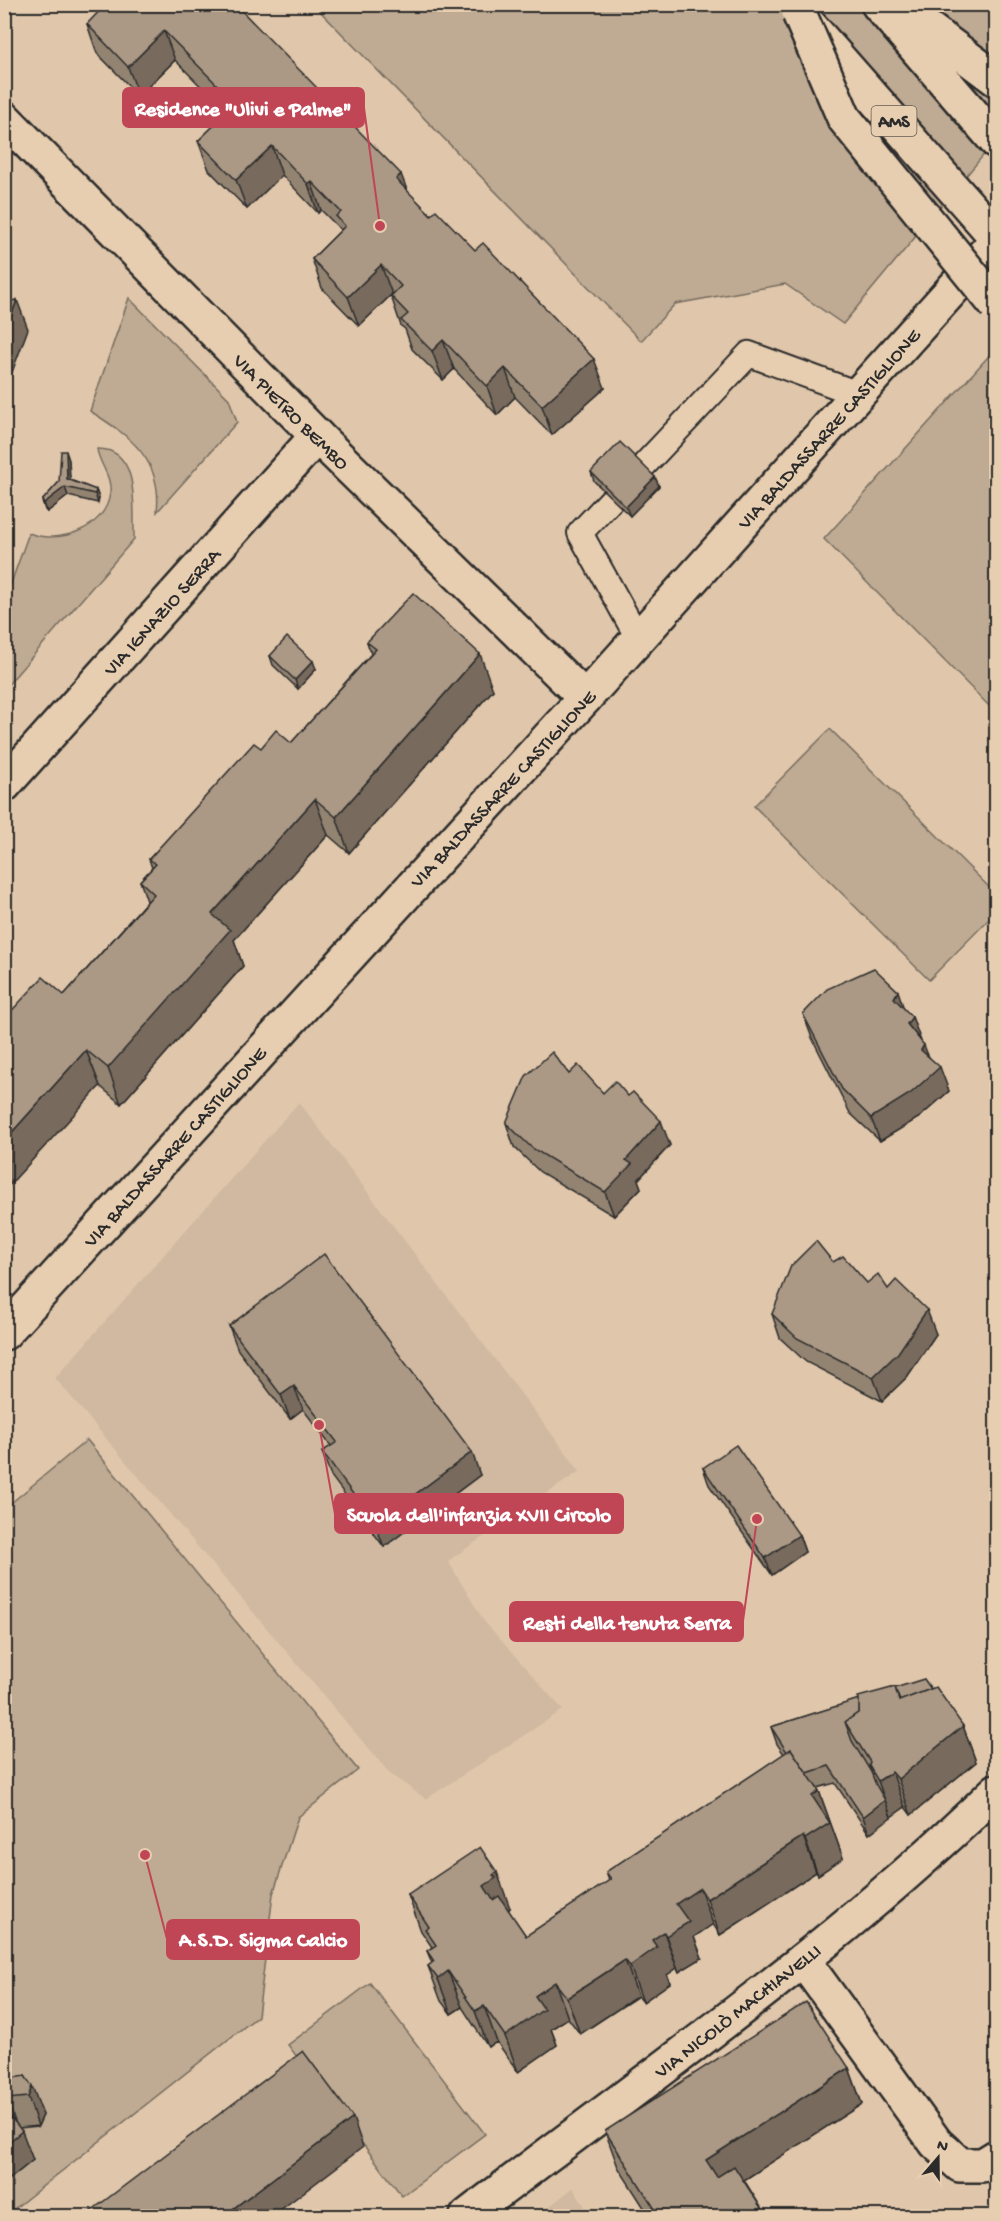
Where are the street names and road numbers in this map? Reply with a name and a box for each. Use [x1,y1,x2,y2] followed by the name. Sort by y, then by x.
[872,106,916,136] road number: AMS
[734,324,928,536] street label: VIA BALDASSARRE CASTIGLIONE
[226,350,352,476] street label: VIA PIETRO BEMBO
[100,544,228,683] street label: VIA IGNAZIO SERRA
[406,686,603,895] street label: VIA BALDASSARRE CASTIGLIONE
[80,1042,274,1254] street label: VIA BALDASSARRE CASTIGLIONE
[651,1941,827,2086] street label: VIA NICOLÒ MACHIAVELLI

